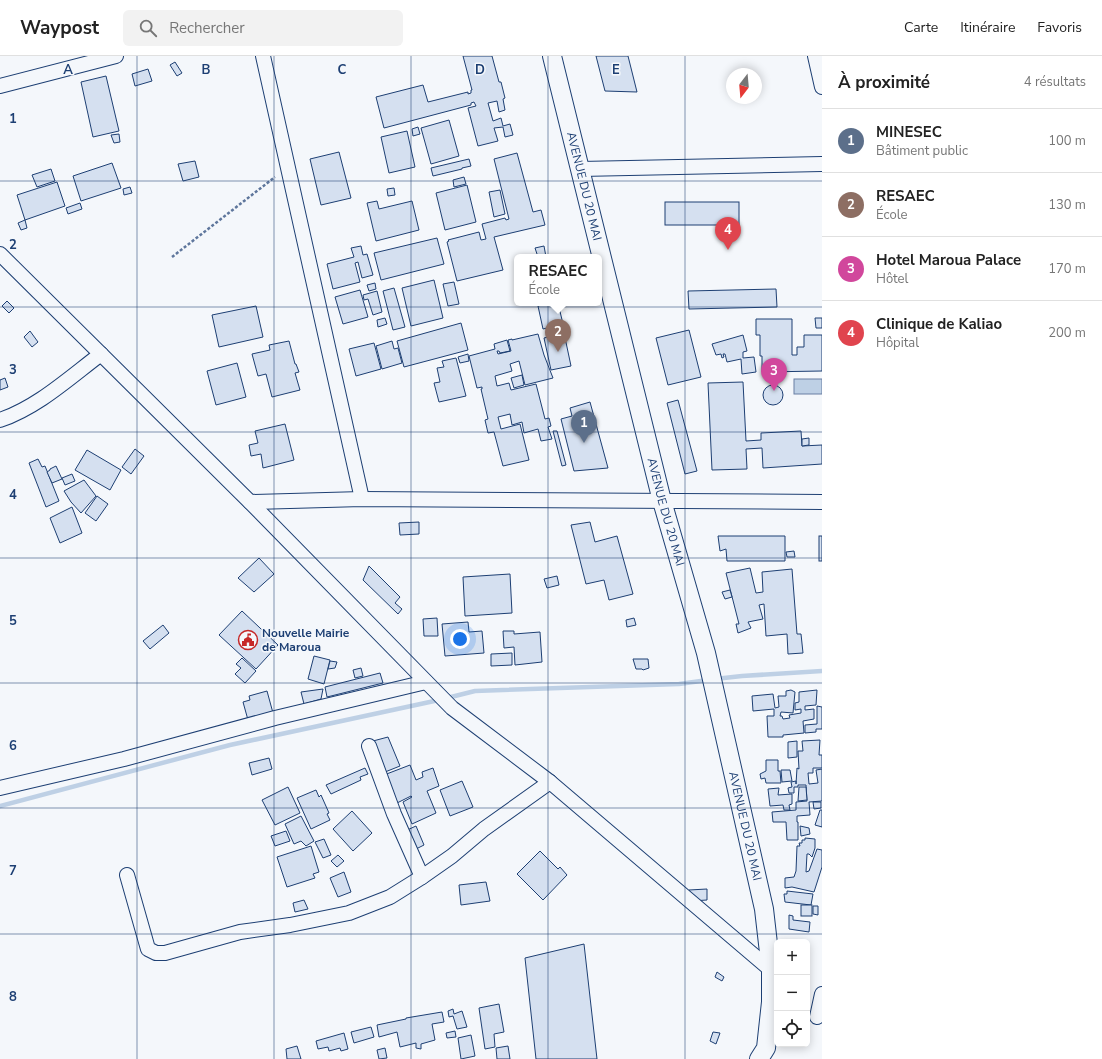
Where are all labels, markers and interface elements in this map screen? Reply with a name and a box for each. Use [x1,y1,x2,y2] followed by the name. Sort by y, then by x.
[123,10,403,46] search box
[20,15,99,41] text: Waypost
[137,17,159,39] icon: search
[169,18,245,38] text: Rechercher
[904,18,938,37] text: Carte
[960,18,1015,37] text: Itinéraire
[1037,18,1082,37] text: Favoris
[63,61,73,79] text: A
[202,61,211,79] text: B
[338,61,347,79] text: C
[475,61,485,79] text: D
[612,61,620,79] text: E
[726,68,762,104] north arrow
[838,71,930,94] text: À proximité
[1024,73,1086,91] text: 4 résultats
[9,110,17,128] text: 1
[876,122,942,142] text: MINESEC
[563,130,605,242] street label: AVENUE DU 20 MAI
[847,132,855,150] text: 1
[1048,132,1086,150] text: 100 m
[876,142,968,160] text: Bâtiment public
[876,186,935,206] text: RESAEC
[847,196,855,214] text: 2
[1048,196,1086,214] text: 130 m
[876,206,907,224] text: École
[715,217,741,250] pin: 4
[9,236,17,254] text: 2
[876,250,1021,270] text: Hotel Maroua Palace
[514,254,602,306] popup
[847,260,855,278] text: 3
[1048,260,1086,278] text: 170 m
[529,261,587,281] text: RESAEC
[876,270,908,288] text: Hôtel
[529,281,560,299] text: École
[876,314,1002,334] text: Clinique de Kaliao
[545,319,571,352] pin: 2
[847,324,855,342] text: 4
[1048,324,1086,342] text: 200 m
[876,334,919,352] text: Hôpital
[761,358,787,391] pin: 3
[9,361,17,379] text: 3
[571,410,597,443] pin: 1
[644,456,688,568] street label: AVENUE DU 20 MAI
[9,486,17,504] text: 4
[9,612,17,630] text: 5
[262,625,350,655] place label: Nouvelle Mairie de Maroua
[237,629,259,651] public building icon: Nouvelle Mairie de Maroua
[450,629,470,649] your location
[9,737,17,755] text: 6
[725,770,765,882] street label: AVENUE DU 20 MAI
[9,862,17,880] text: 7
[774,939,810,1047] map controls
[774,939,810,975] button: +
[774,975,810,1011] button: −
[9,988,17,1006] text: 8
[774,1011,810,1047] button: locate

